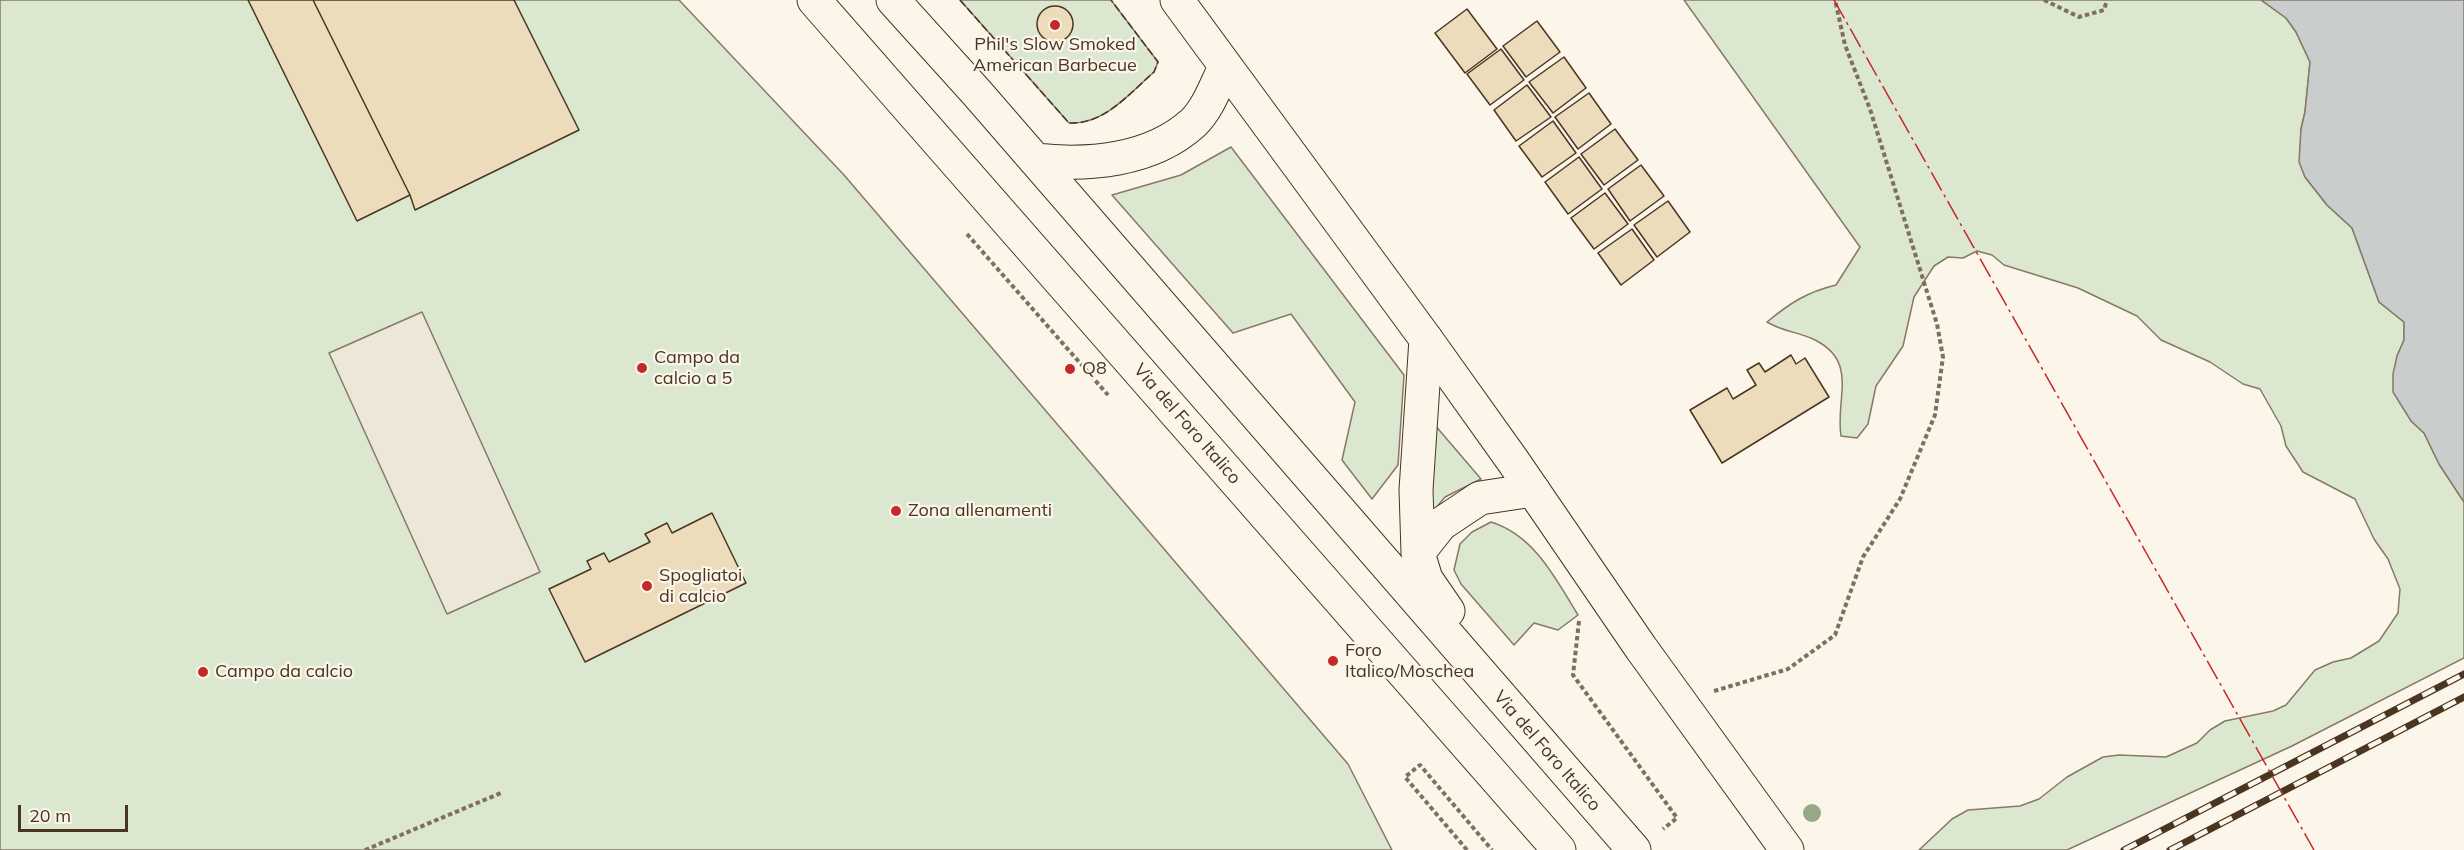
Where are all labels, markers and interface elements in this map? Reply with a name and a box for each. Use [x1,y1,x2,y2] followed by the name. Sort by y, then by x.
[1048,18,1062,32] marker: Phil's Slow Smoked American Barbecue
[973,34,1137,76] place label: Phil's Slow Smoked American Barbecue
[654,347,740,389] place label: Campo da calcio a 5
[1082,358,1107,380] place label: Q8
[1129,359,1245,489] street label: Via del Foro Italico
[635,361,649,375] marker: Campo da calcio a 5
[1063,362,1077,376] marker: Q8
[908,500,1052,522] place label: Zona allenamenti
[889,504,903,518] marker: Zona allenamenti
[659,565,742,608] place label: Spogliatoi di calcio
[640,579,654,593] marker: Spogliatoi di calcio
[1345,640,1474,682] place label: Foro Italico/Moschea
[1326,654,1340,668] marker: Foro Italico/Moschea
[215,661,353,683] place label: Campo da calcio
[196,665,210,679] marker: Campo da calcio
[1489,686,1605,816] street label: Via del Foro Italico
[21,793,130,831] scale bar
[29,804,71,827] text: 20 m

